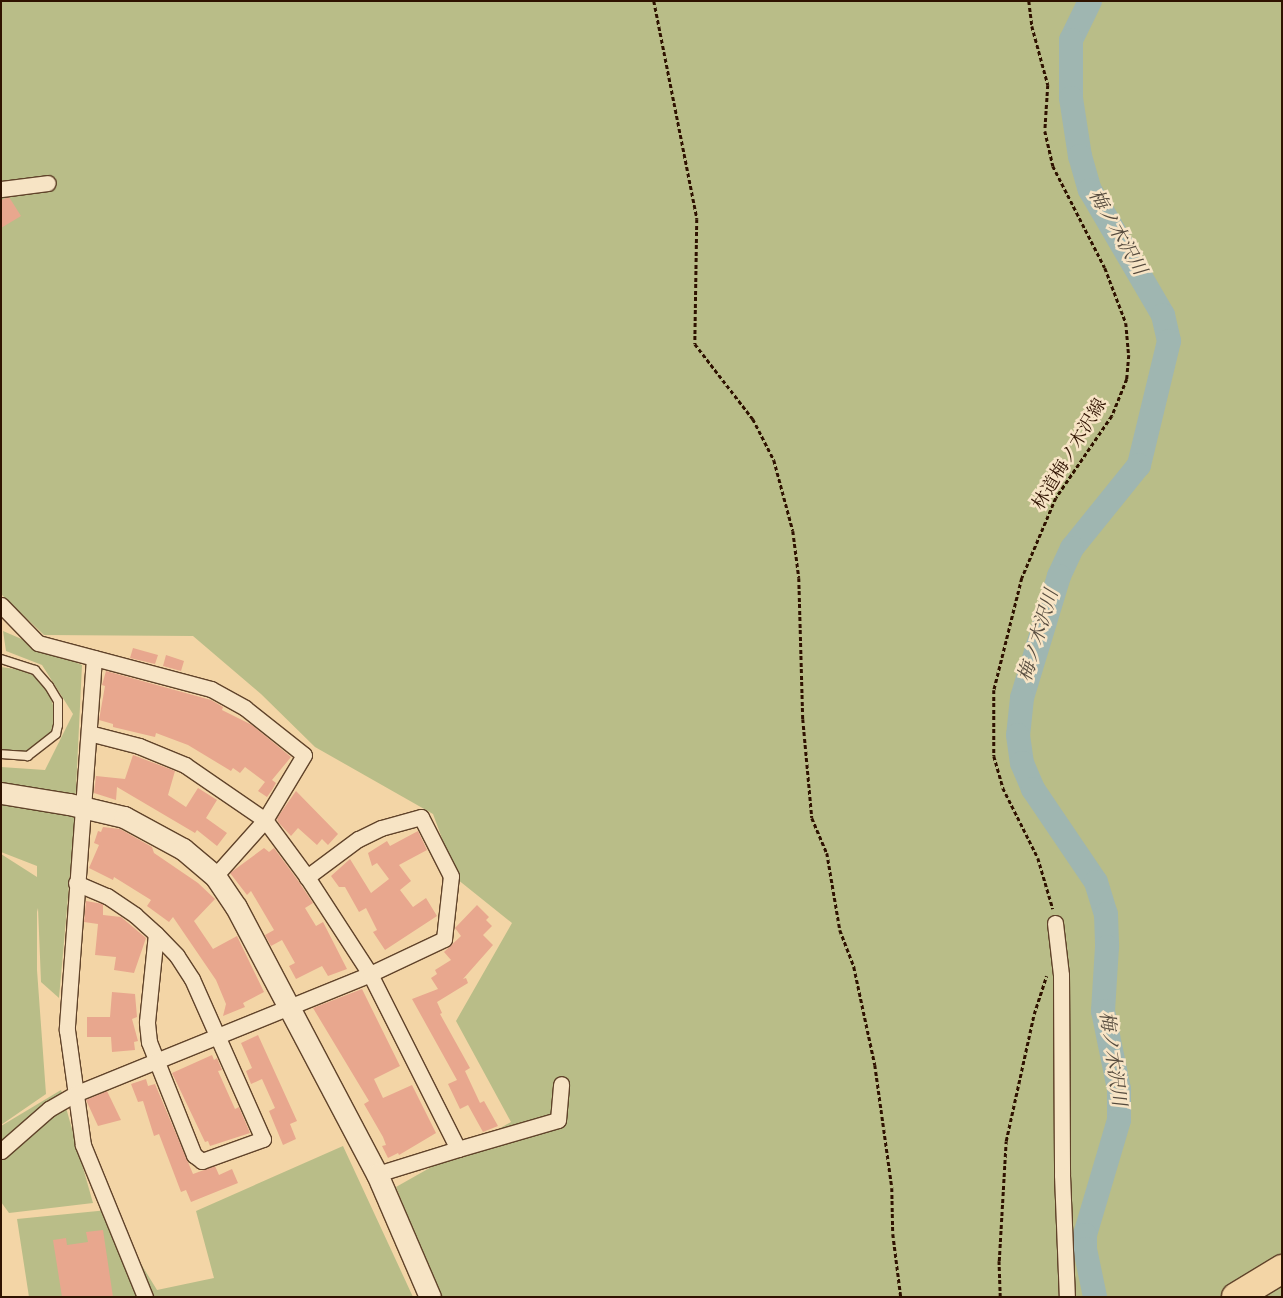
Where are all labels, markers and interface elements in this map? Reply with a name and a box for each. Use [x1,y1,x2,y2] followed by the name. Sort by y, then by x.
[1082,186,1150,280] water label: 梅ノ木沢川
[1029,395,1113,515] street label: 林道梅ノ木沢線
[1015,587,1065,685] water label: 梅ノ木沢川
[1093,1010,1129,1108] water label: 梅ノ木沢川

